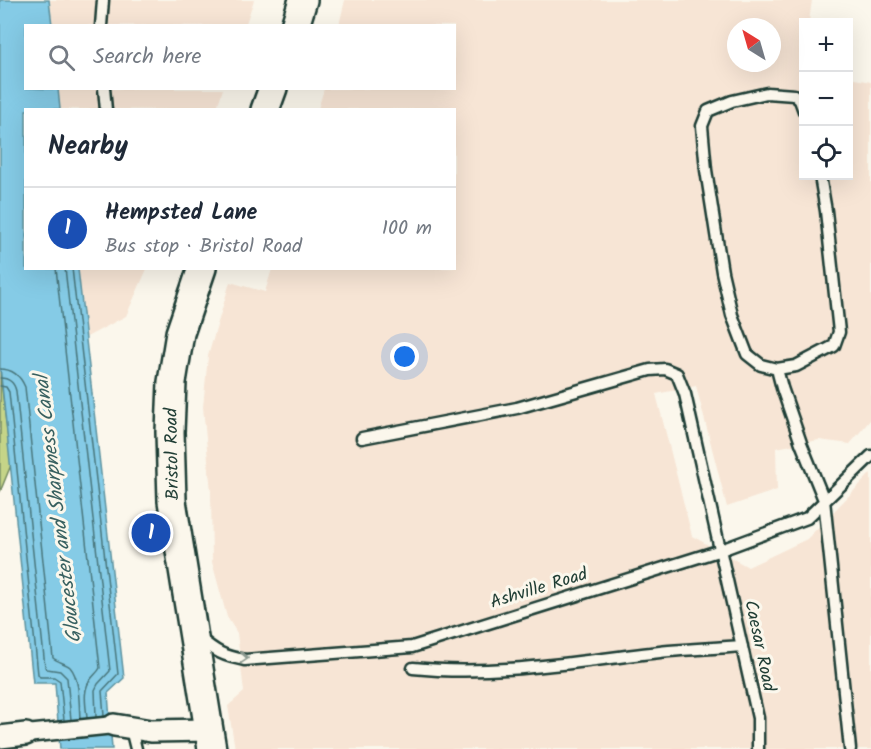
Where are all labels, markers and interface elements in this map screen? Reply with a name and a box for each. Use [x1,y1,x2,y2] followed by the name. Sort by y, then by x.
[727,18,781,72] north arrow
[799,18,853,180] map controls
[799,18,853,72] button: +
[24,24,456,90] search box
[93,40,201,75] text: Search here
[45,41,78,74] icon: search
[799,72,853,126] button: −
[48,126,128,168] text: Nearby
[799,126,853,180] button: locate
[105,196,257,231] text: Hempsted Lane
[64,213,71,245] text: 1
[382,213,432,245] text: 100 m
[105,231,302,263] text: Bus stop · Bristol Road
[390,342,419,371] your location
[26,369,91,645] water label: Gloucester and Sharpness Canal
[158,407,188,500] street label: Bristol Road
[132,510,170,556] pin: 1
[487,560,592,618] street label: Ashville Road
[735,598,783,695] street label: Caesar Road
[240,652,249,665] one-way arrow

